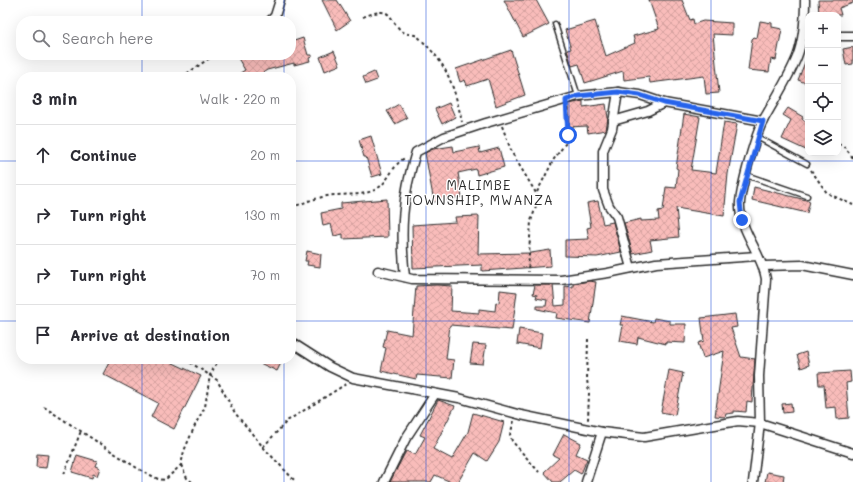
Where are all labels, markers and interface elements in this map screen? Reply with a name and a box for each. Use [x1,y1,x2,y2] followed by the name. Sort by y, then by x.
[805,12,841,156] map controls
[805,12,841,48] button: +
[16,16,296,60] search box
[30,27,52,49] icon: search
[62,28,153,48] text: Search here
[805,48,841,84] button: −
[805,84,841,120] button: locate
[32,87,77,109] text: 3 min
[199,90,280,107] text: Walk · 220 m
[805,120,841,156] button: layers
[559,126,577,144] route start
[32,144,54,166] icon: ahead
[70,145,137,165] text: Continue
[250,146,280,163] text: 20 m
[404,176,554,208] district label: MALIMBE TOWNSHIP, MWANZA
[32,204,54,226] icon: right
[70,205,147,225] text: Turn right
[244,206,280,223] text: 130 m
[733,211,751,229] route end
[32,264,54,286] icon: right
[70,265,147,285] text: Turn right
[250,266,280,283] text: 70 m
[32,324,54,346] icon: arrive
[70,325,230,345] text: Arrive at destination

